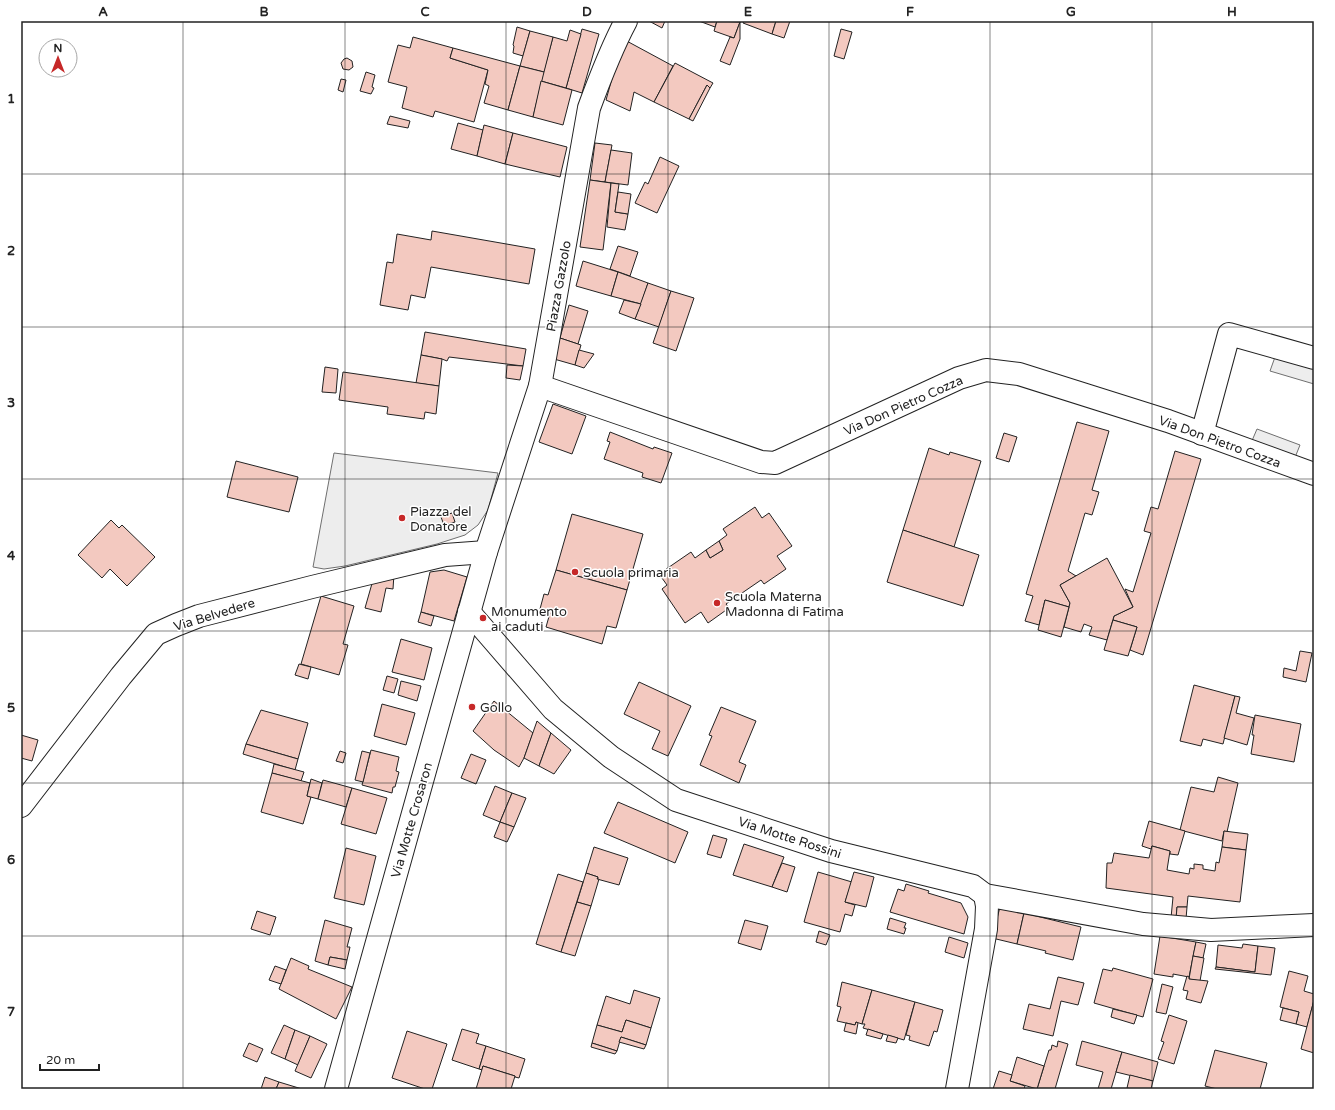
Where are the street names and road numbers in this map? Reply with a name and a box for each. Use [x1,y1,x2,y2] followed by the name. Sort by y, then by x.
[543,239,575,333] street label: Piazza Gazzolo
[841,372,965,439] street label: Via Don Pietro Cozza
[1156,412,1283,471] street label: Via Don Pietro Cozza
[172,595,257,635] street label: Via Belvedere
[388,761,436,880] street label: Via Motte Crosaron
[736,814,843,862] street label: Via Motte Rossini

